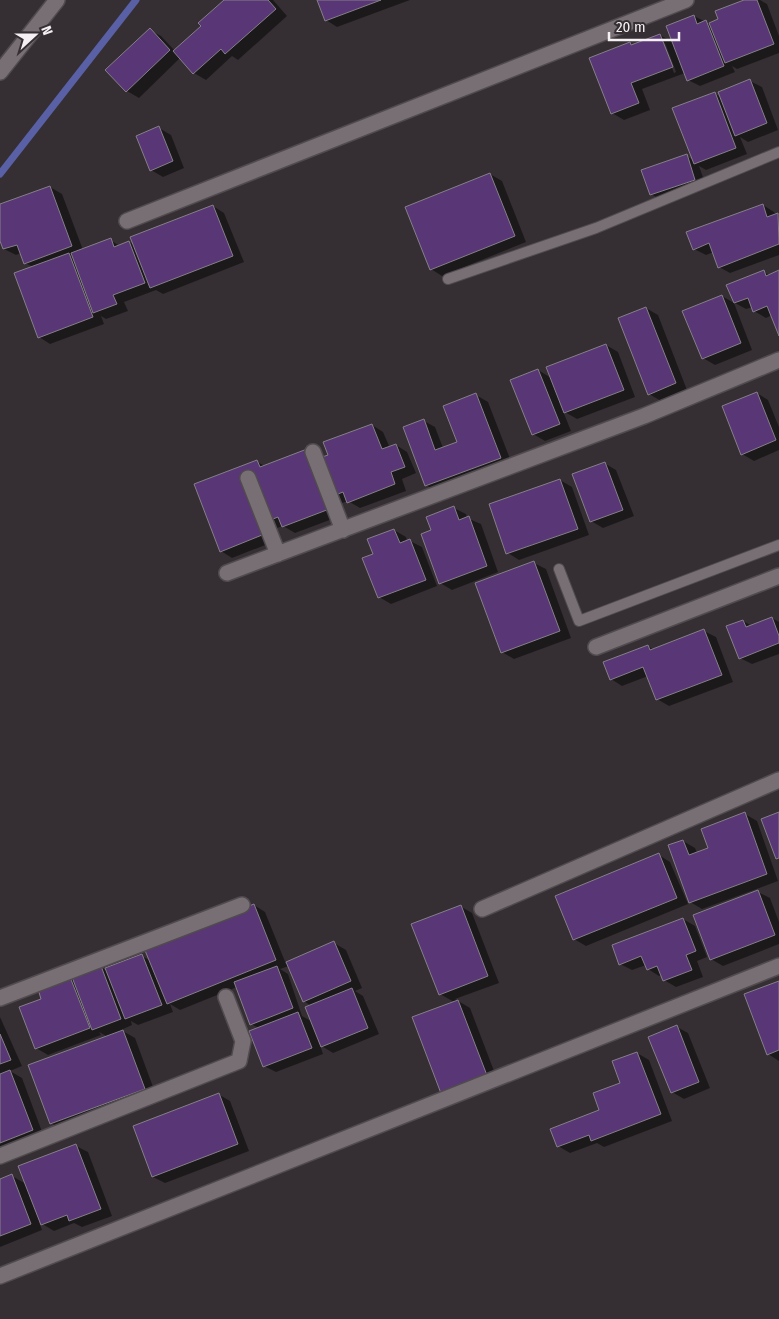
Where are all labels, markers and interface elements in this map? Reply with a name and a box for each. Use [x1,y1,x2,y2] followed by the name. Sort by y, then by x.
[10,10,60,60] north arrow
[609,10,679,42] scale bar
[616,18,646,36] text: 20 m
[37,24,56,37] text: N

